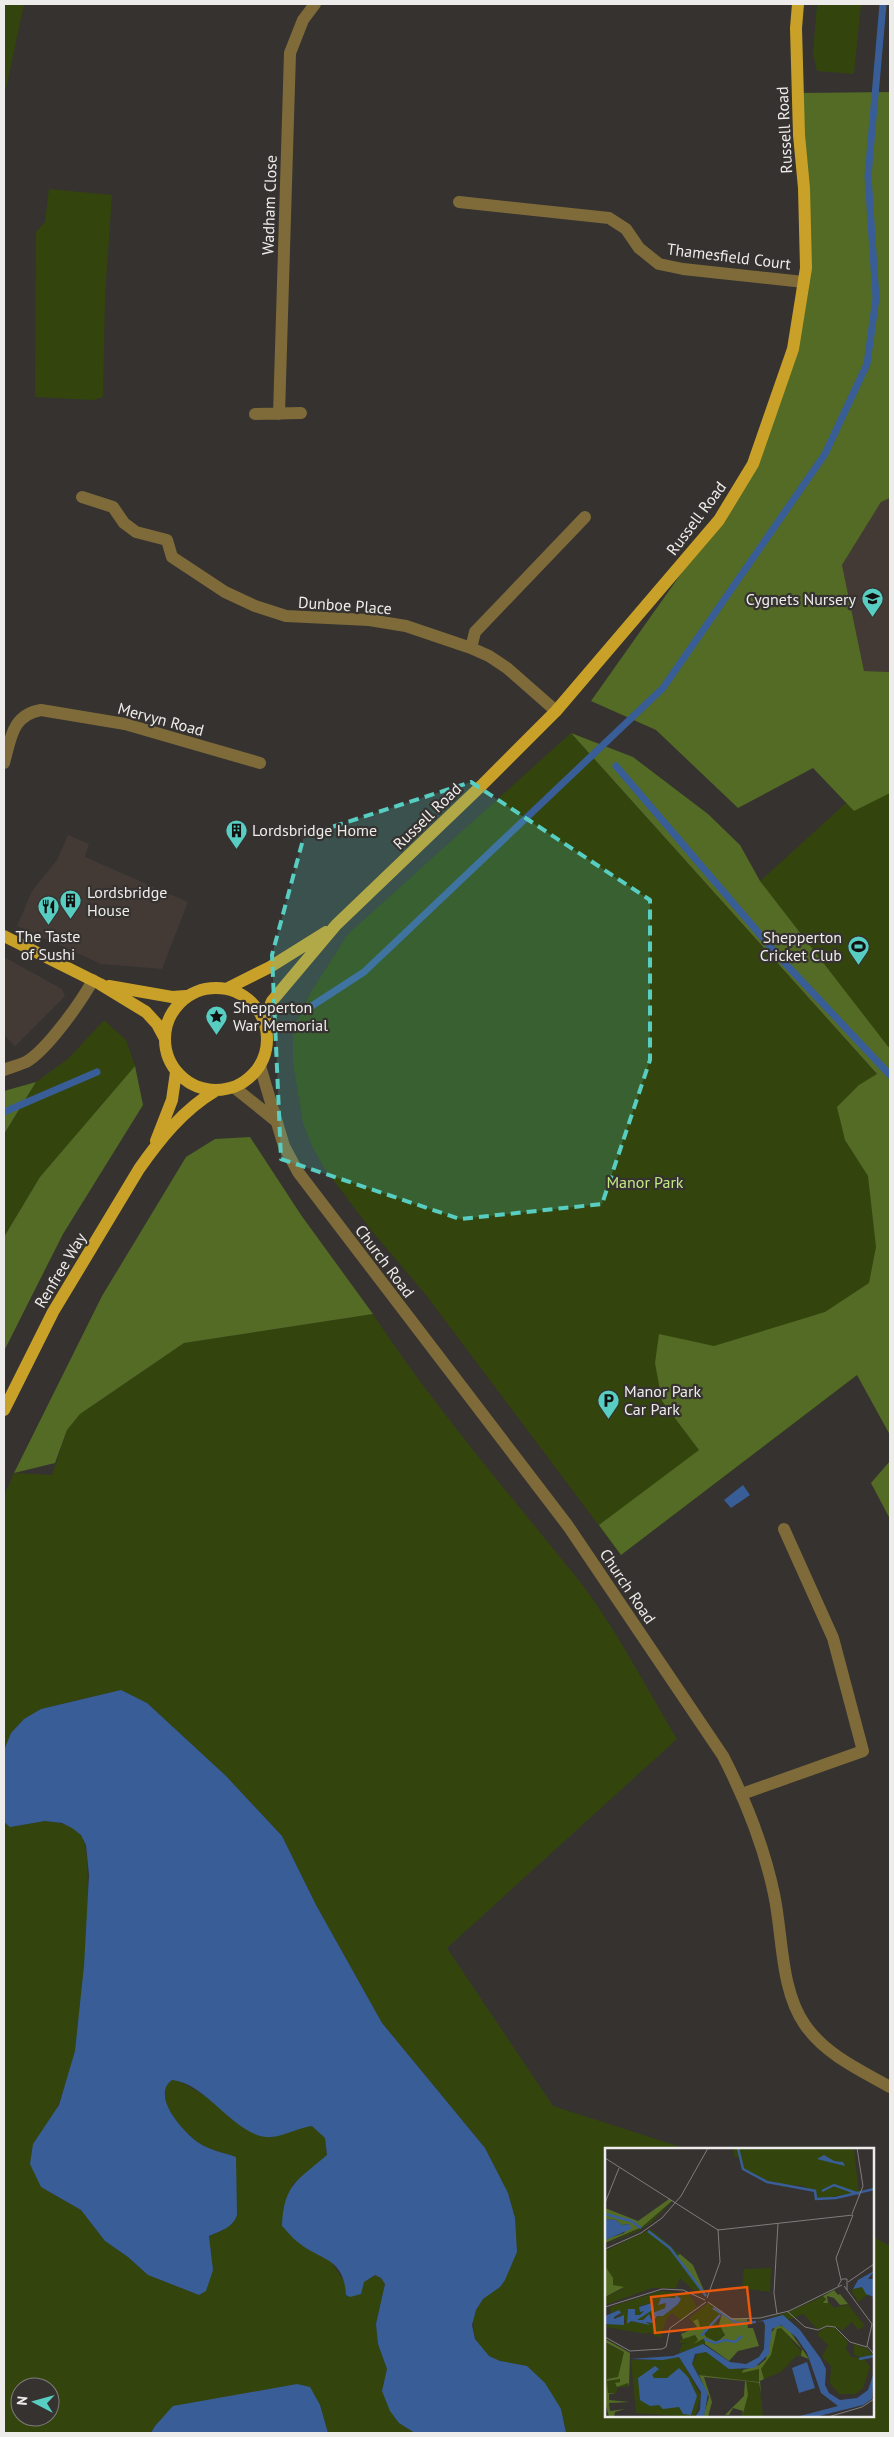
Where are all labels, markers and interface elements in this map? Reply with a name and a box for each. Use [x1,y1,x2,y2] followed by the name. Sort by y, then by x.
[772,86,796,174] street label: Russell Road
[257,155,281,255] street label: Wadham Close
[666,238,793,274] street label: Thamesfield Court
[662,477,730,559] street label: Russell Road
[860,587,884,618] school or university icon: Cygnets Nursery
[746,589,857,609] place label: Cygnets Nursery
[297,592,393,618] street label: Dunboe Place
[116,698,206,740] street label: Mervyn Road
[389,779,465,853] street label: Russell Road
[224,818,248,849] building icon: Lordsbridge Home
[252,820,377,840] place label: Lordsbridge Home
[87,882,167,920] place label: Lordsbridge House
[59,889,83,920] building icon: Lordsbridge House
[36,895,60,926] restaurant icon: The Taste of Sushi
[16,926,80,964] place label: The Taste of Sushi
[760,927,842,965] place label: Shepperton Cricket Club
[846,934,870,965] sports icon: Shepperton Cricket Club
[233,997,328,1035] place label: Shepperton War Memorial
[205,1004,229,1035] place icon: Shepperton War Memorial
[606,1172,684,1192] park label: Manor Park
[351,1221,419,1301] street label: Church Road
[30,1228,91,1311] street label: Renfree Way
[624,1381,701,1419] place label: Manor Park Car Park
[596,1388,620,1419] parking icon: Manor Park Car Park
[596,1545,660,1627] street label: Church Road
[605,2148,874,2417] inset map
[10,2377,60,2427] north arrow
[13,2395,32,2406] text: N

